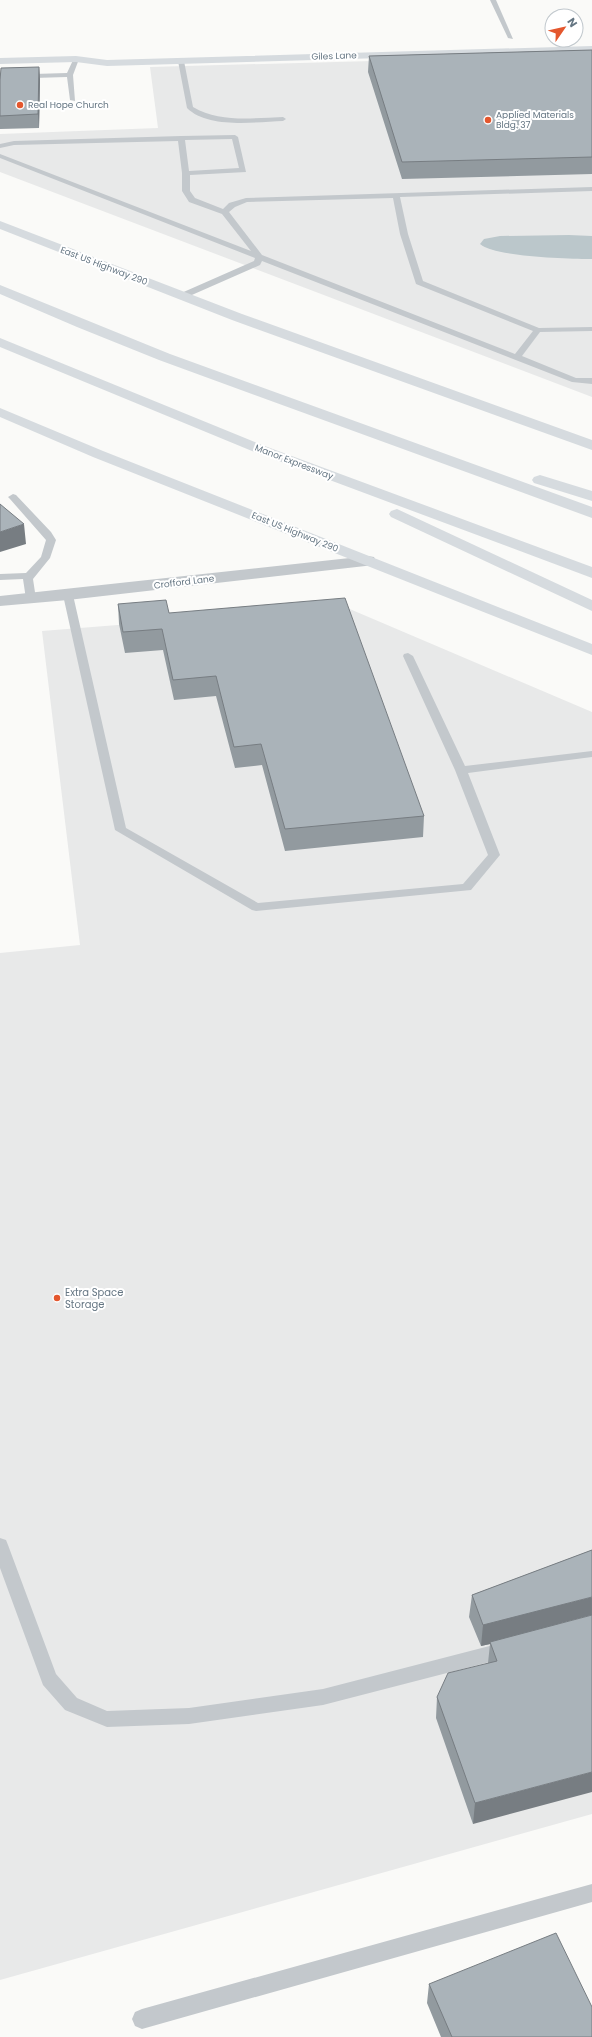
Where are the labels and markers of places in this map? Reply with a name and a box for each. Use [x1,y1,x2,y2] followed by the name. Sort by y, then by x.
[28,99,109,111] place label: Real Hope Church
[15,100,25,110] marker: Real Hope Church
[496,109,574,131] place label: Applied Materials Bldg. 37
[483,115,493,125] marker: Applied Materials Bldg. 37
[65,1285,123,1312] place label: Extra Space Storage
[52,1293,62,1303] marker: Extra Space Storage

